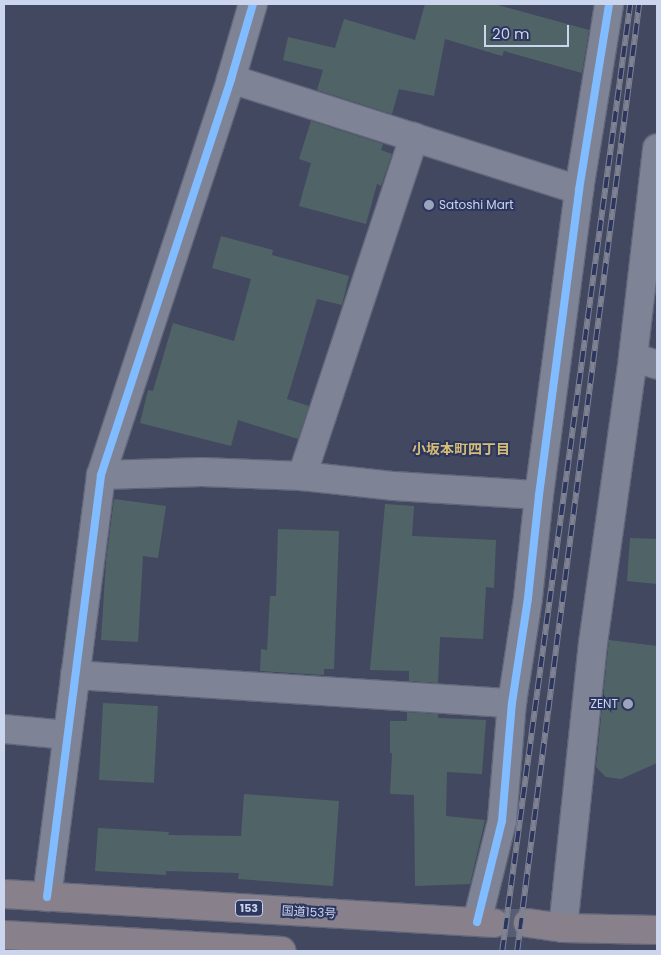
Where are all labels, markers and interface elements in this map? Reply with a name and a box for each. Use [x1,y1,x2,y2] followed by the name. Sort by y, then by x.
[486,15,571,47] scale bar
[492,23,530,44] text: 20 m
[439,198,514,212] place label: Satoshi Mart
[423,199,435,211] marker: Satoshi Mart
[412,441,510,457] district label: 小坂本町四丁目
[590,697,618,711] place label: ZENT
[622,698,634,710] marker: ZENT
[234,900,264,916] road number: 153
[281,903,337,921] street label: 国道153号

